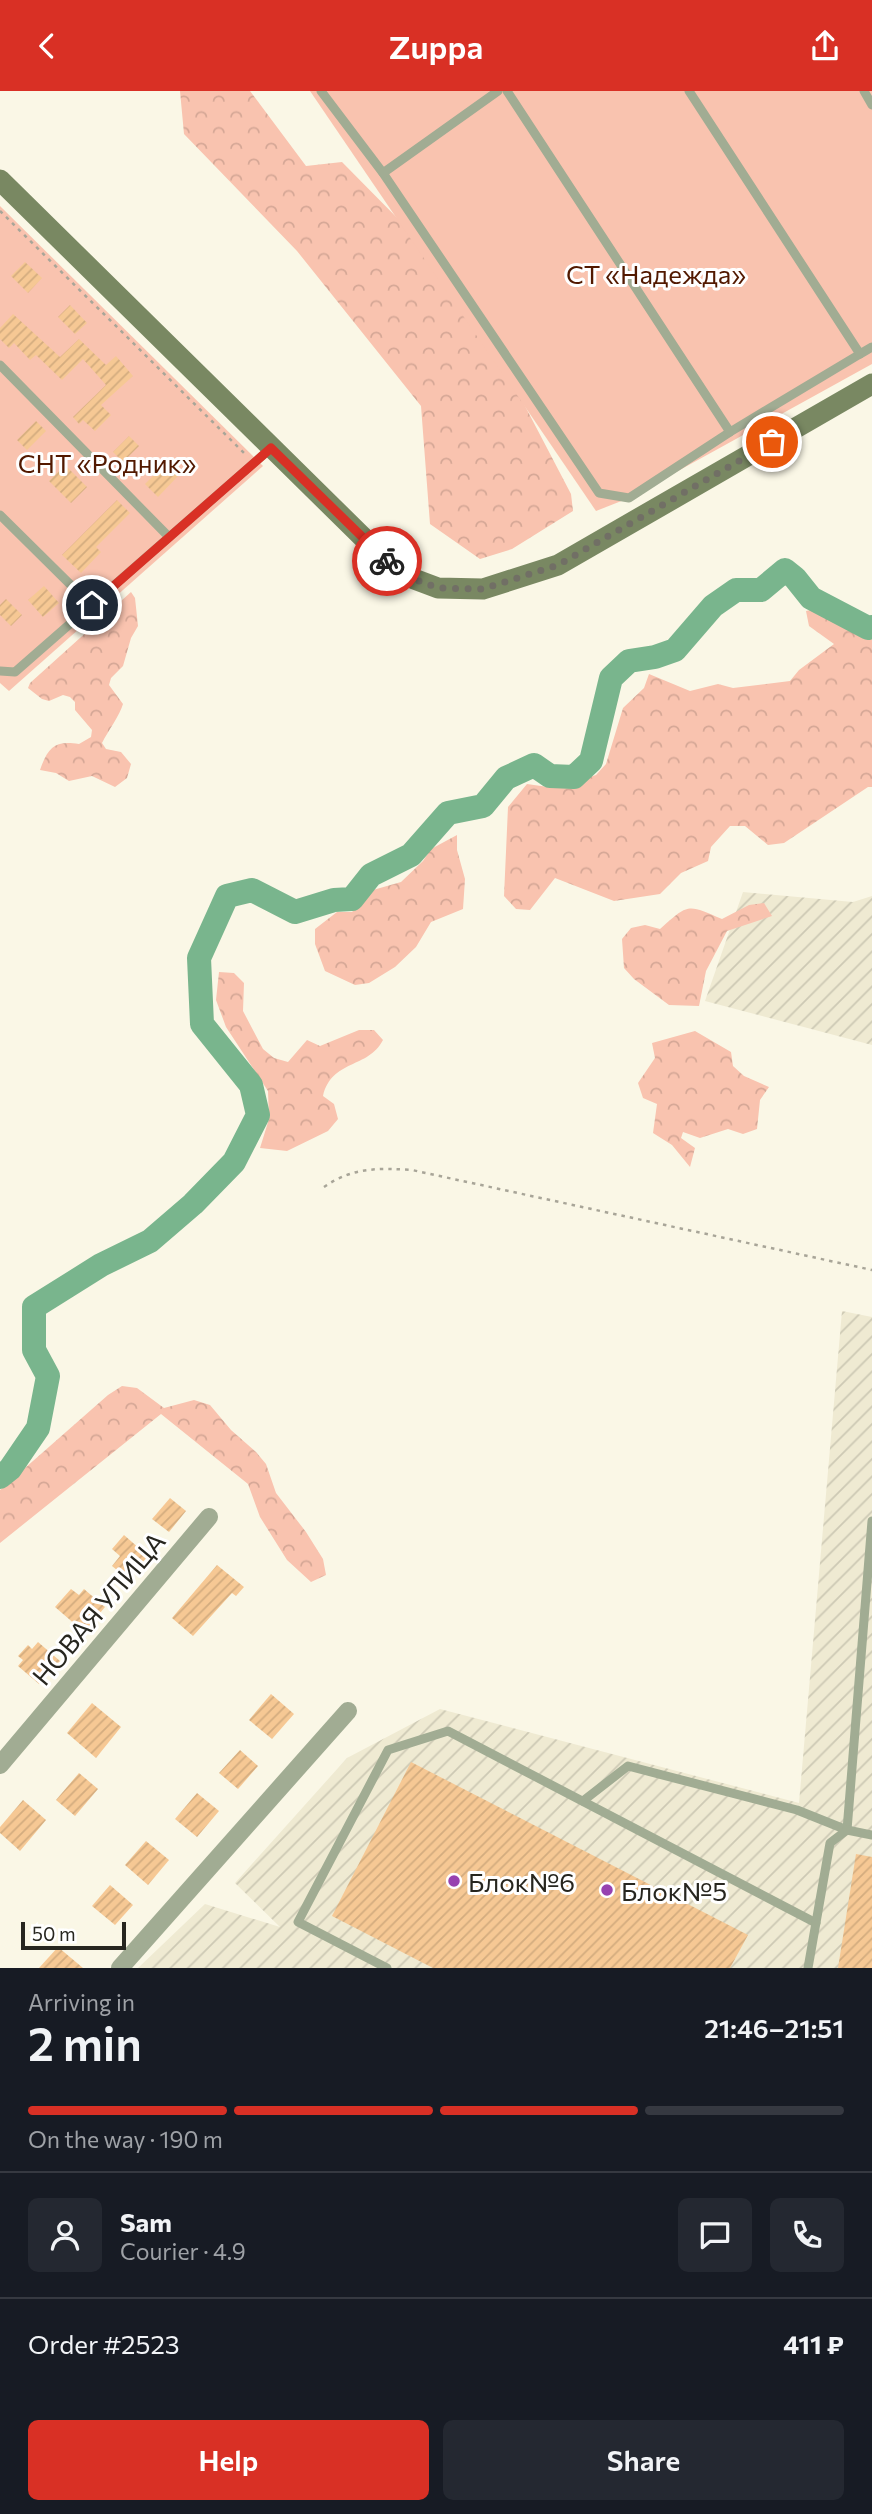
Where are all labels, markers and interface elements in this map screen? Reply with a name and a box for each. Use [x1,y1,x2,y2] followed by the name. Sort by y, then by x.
[389,26,483,66] text: Zuppa
[28,27,66,65] icon: back
[806,27,844,65] icon: share
[566,258,746,289] park label: СТ «Надежда»
[742,412,802,472] pin
[753,423,791,461] icon: bag
[18,447,196,478] park label: СНТ «Родник»
[352,526,422,596] courier
[368,542,406,580] icon: bike
[62,575,122,635] pin
[73,586,111,624] icon: home
[25,1525,171,1691] street label: НОВАЯ УЛИЦА
[468,1866,575,1897] place label: Блок№6
[446,1873,462,1889] marker: Блок№6
[621,1875,727,1906] place label: Блок№5
[599,1882,615,1898] marker: Блок№5
[21,1919,126,1951] scale bar
[32,1922,76,1945] text: 50 m
[28,1988,135,2016] text: Arriving in
[704,2012,844,2043] text: 21:46–21:51
[28,2014,142,2070] text: 2 min
[28,2125,223,2153] text: On the way · 190 m
[28,2198,102,2272] button: person
[678,2198,752,2272] button: chat
[770,2198,844,2272] button: phone
[120,2206,172,2237] text: Sam
[120,2237,246,2265] text: Courier · 4.9
[28,2328,180,2359] text: Order #2523
[783,2328,844,2359] text: 411 ₽
[28,2420,429,2500] button: Help
[443,2420,844,2500] button: Share

